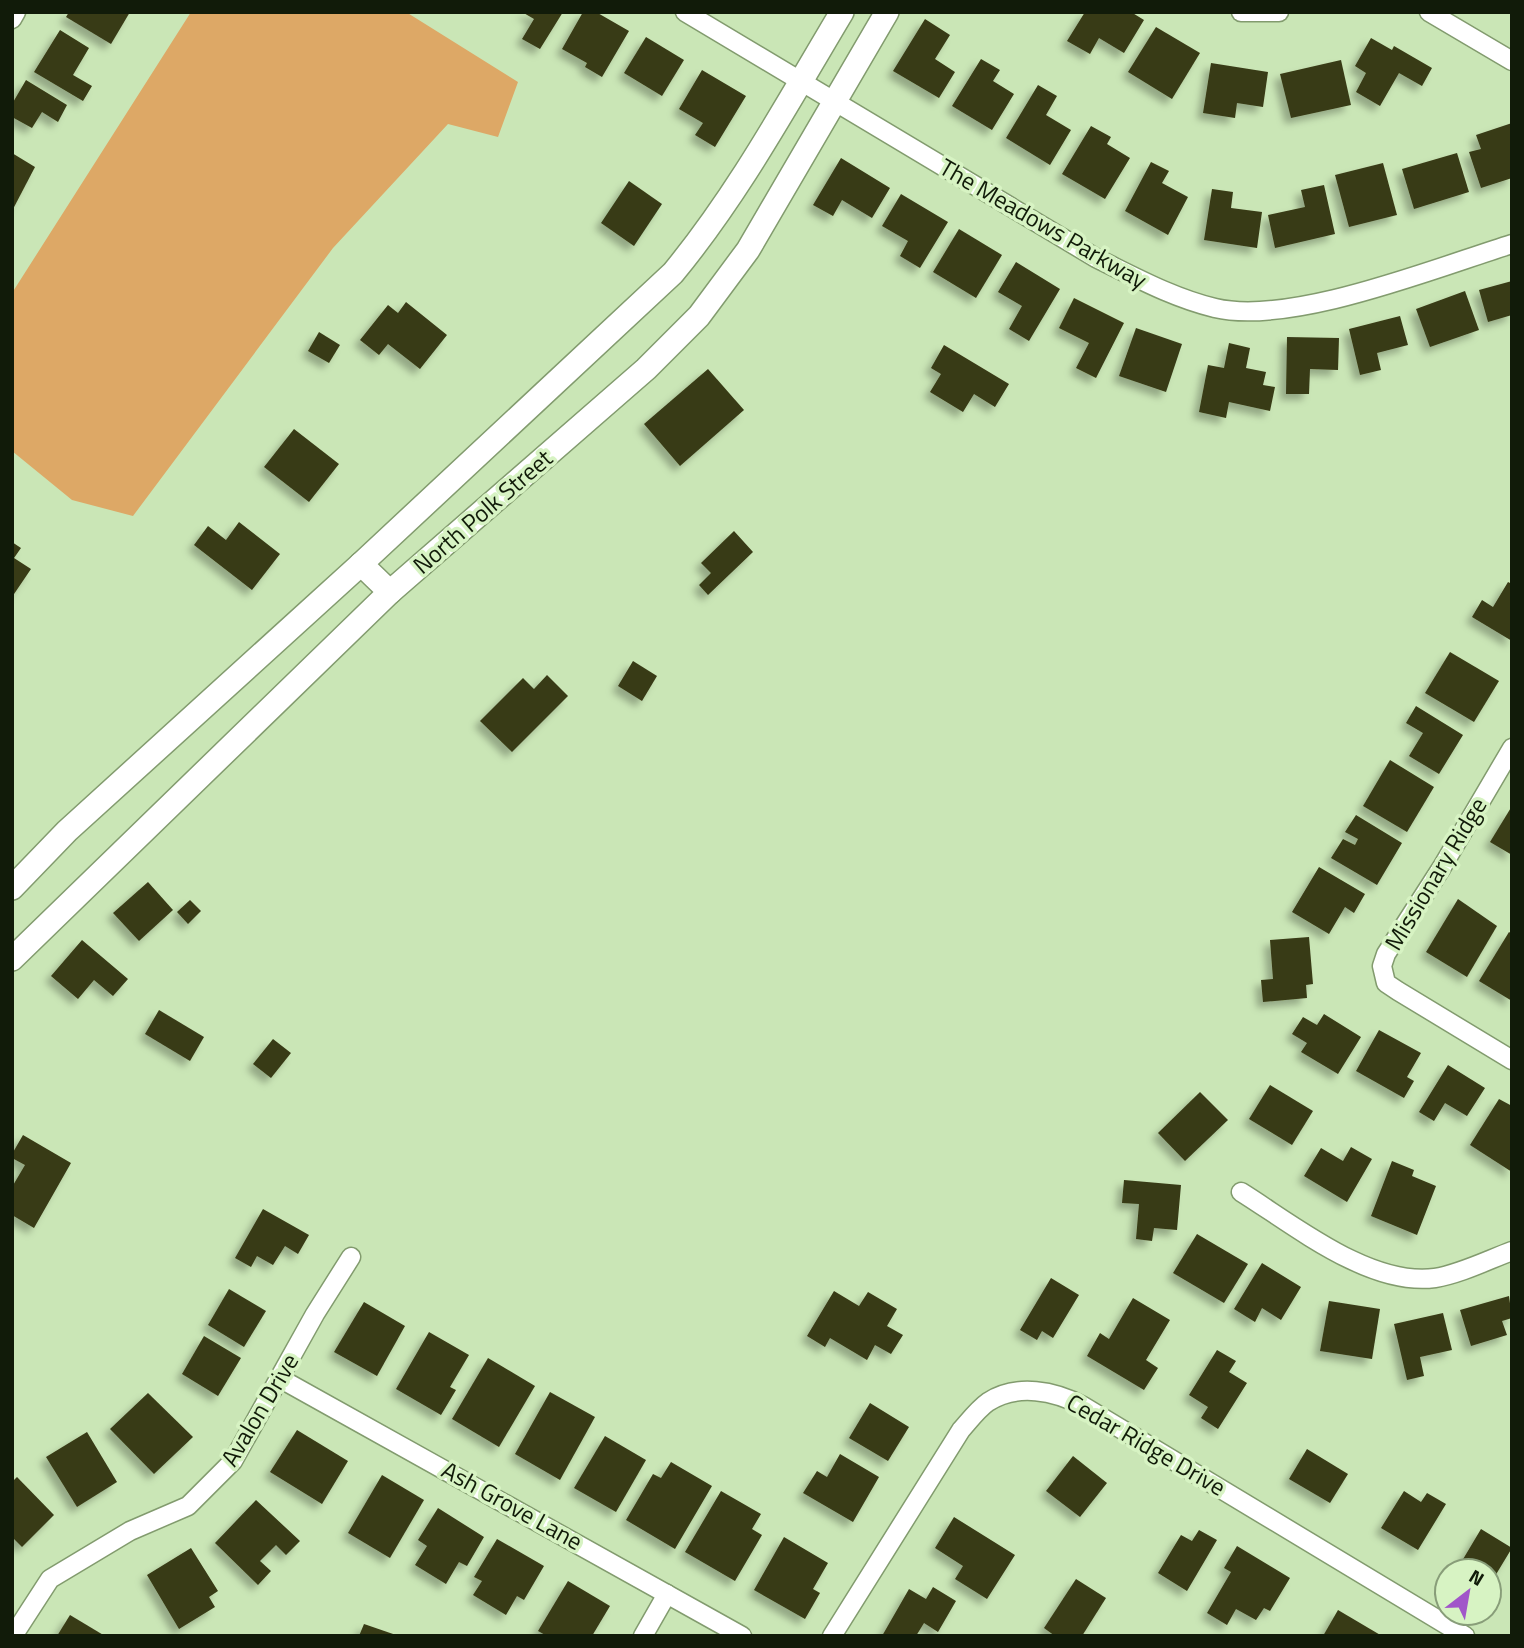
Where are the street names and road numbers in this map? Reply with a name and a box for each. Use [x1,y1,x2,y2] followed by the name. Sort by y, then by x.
[933,149,1154,298] street label: The Meadows Parkway
[405,440,561,582] street label: North Polk Street
[1375,790,1495,957] street label: Missionary Ridge
[211,1346,307,1473] street label: Avalon Drive
[1060,1384,1233,1504] street label: Cedar Ridge Drive
[435,1452,590,1559] street label: Ash Grove Lane

